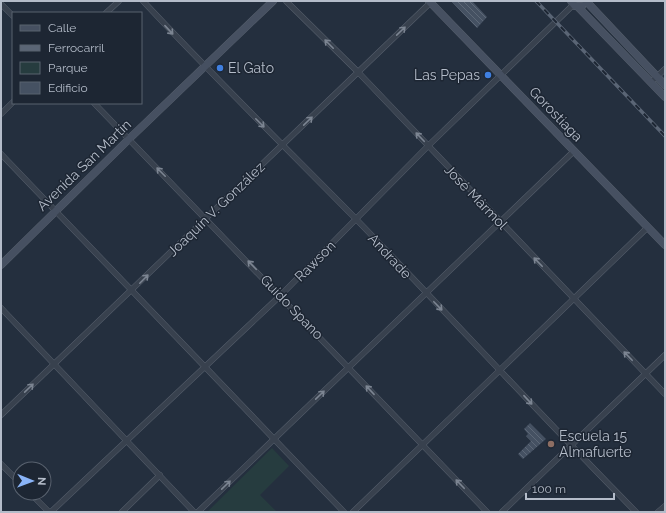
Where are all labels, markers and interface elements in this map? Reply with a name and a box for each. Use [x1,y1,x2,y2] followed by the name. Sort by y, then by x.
[12,12,142,104] legend
[48,21,76,35] text: Calle
[165,24,174,35] one-way arrow
[396,26,406,36] one-way arrow
[324,39,334,49] one-way arrow
[48,41,105,55] text: Ferrocarril
[228,60,274,76] place label: El Gato
[48,61,88,75] text: Parque
[215,63,225,73] marker: El Gato
[414,67,480,83] place label: Las Pepas
[483,70,493,80] marker: Las Pepas
[48,81,88,95] text: Edificio
[526,83,586,145] street label: Gorostiaga
[34,116,134,214] street label: Avenida San Martín
[303,116,313,126] one-way arrow
[255,118,265,128] one-way arrow
[415,132,424,142] one-way arrow
[164,159,268,259] street label: Joaquín V. González
[441,162,511,233] street label: José Mármol
[156,168,166,177] one-way arrow
[365,230,415,282] street label: Andrade
[291,237,339,285] street label: Rawson
[533,257,543,267] one-way arrow
[247,260,257,270] one-way arrow
[257,271,327,343] street label: Guido Spano
[139,274,149,284] one-way arrow
[433,301,443,311] one-way arrow
[623,351,633,361] one-way arrow
[24,383,34,393] one-way arrow
[366,385,375,395] one-way arrow
[315,390,325,400] one-way arrow
[523,395,532,405] one-way arrow
[559,428,632,460] place label: Escuela 15 Almafuerte
[546,439,556,449] marker: Escuela 15 Almafuerte
[12,461,52,501] north arrow
[526,475,614,501] scale bar
[35,477,48,485] text: N
[455,479,465,489] one-way arrow
[221,480,231,490] one-way arrow
[532,482,566,496] text: 100 m

